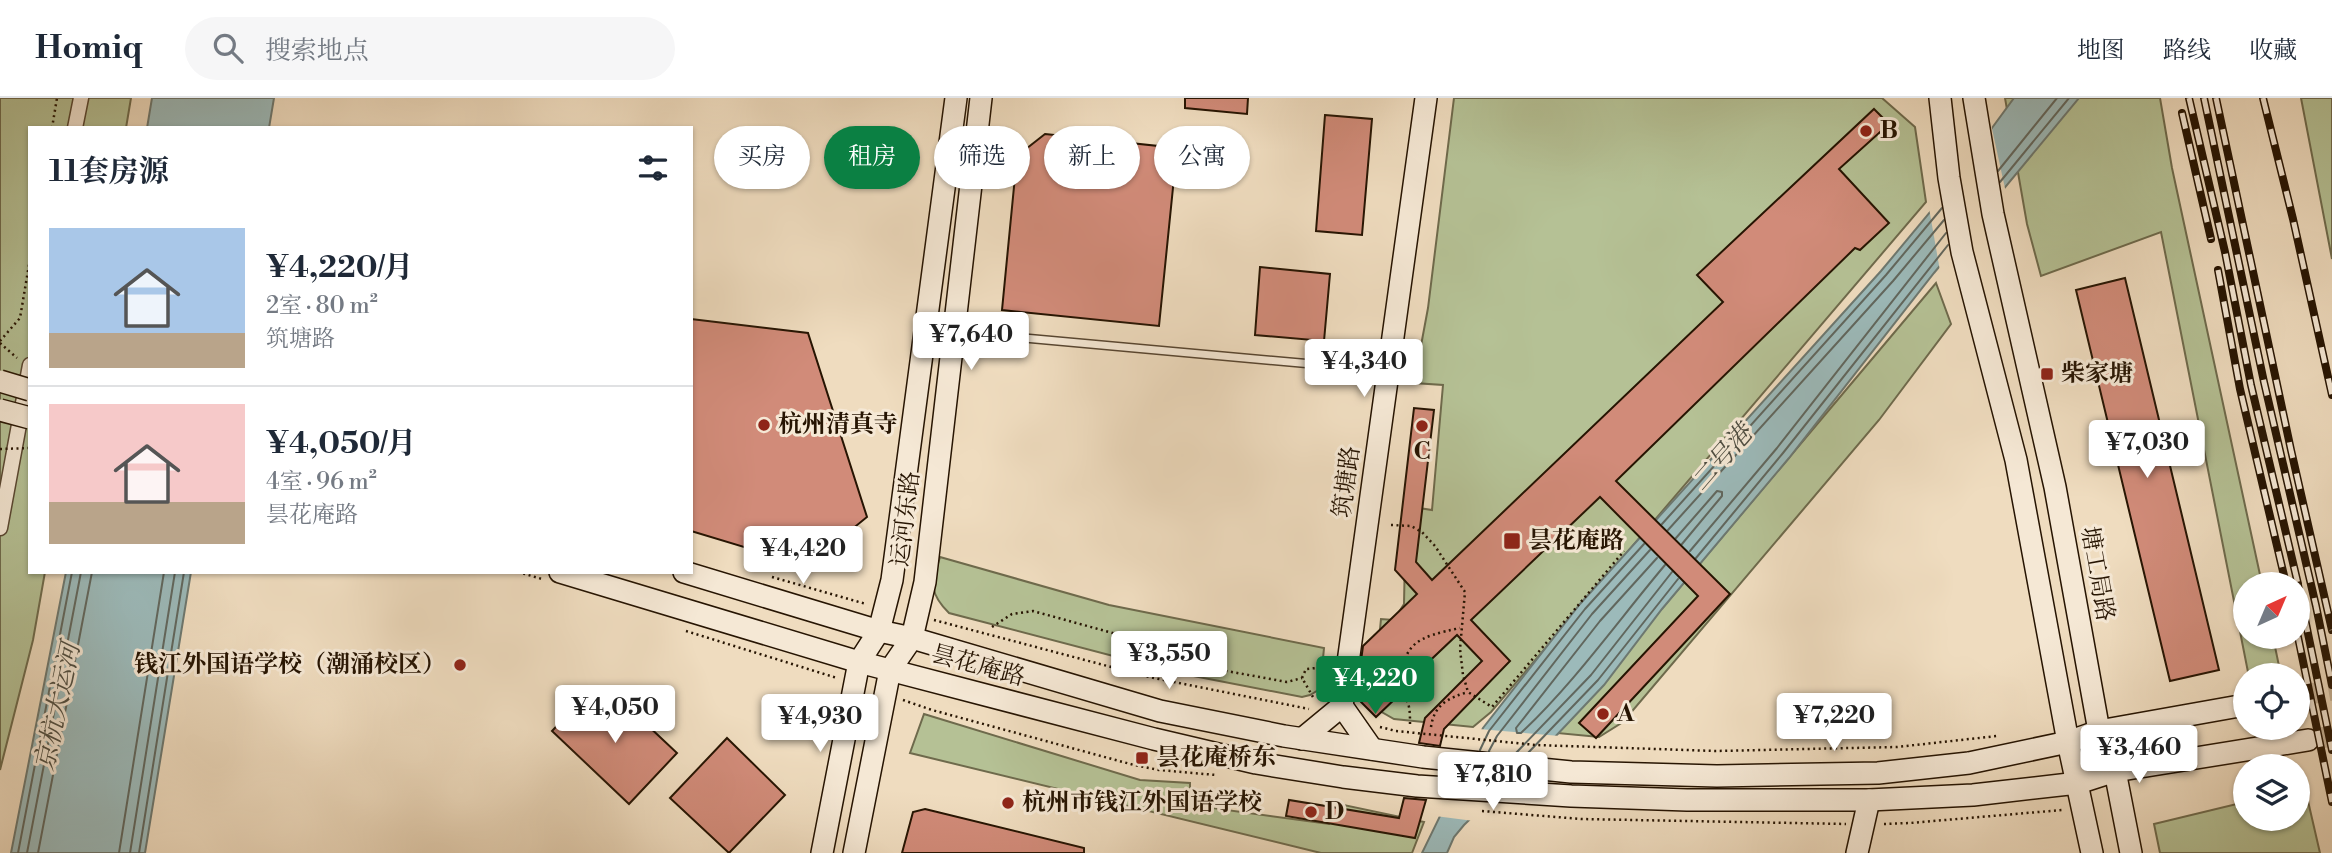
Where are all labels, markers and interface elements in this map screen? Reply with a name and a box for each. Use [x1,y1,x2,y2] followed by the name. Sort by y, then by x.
[185,17,675,80] search box
[35,28,143,69] text: Homiq
[209,29,247,67] icon: search
[265,35,369,67] text: 搜索地点
[2077,36,2125,66] text: 地图
[2163,36,2211,66] text: 路线
[2249,36,2297,66] text: 收藏
[1880,116,1898,146] place label: B
[1858,123,1874,139] marker: B
[714,126,810,189] chip: 买房
[824,126,920,189] chip: 租房
[934,126,1030,189] chip: 筛选
[1044,126,1140,189] chip: 新上
[1154,126,1250,189] chip: 公寓
[634,149,672,187] icon: filters
[49,153,169,191] text: 11套房源
[266,249,413,287] text: ¥4,220/月
[105,256,189,340] icon: home
[266,292,378,320] text: 2室 · 80 m²
[914,313,1028,372] pin: ¥7,640
[929,321,1013,349] text: ¥7,640
[266,325,335,353] text: 筑塘路
[1307,340,1421,399] pin: ¥4,340
[1321,348,1407,376] text: ¥4,340
[2061,359,2133,389] place label: 柴家塘
[2039,366,2055,382] marker: 柴家塘
[778,410,898,440] place label: 杭州清真寺
[1684,416,1762,498] water label: 二号港
[756,417,772,433] marker: 杭州清真寺
[1414,418,1430,434] marker: C
[2090,420,2204,480] pin: ¥7,030
[266,425,416,463] text: ¥4,050/月
[2105,429,2189,457] text: ¥7,030
[105,432,189,516] icon: home
[1413,437,1431,467] place label: C
[1327,444,1367,520] street label: 筑塘路
[266,468,377,496] text: 4室 · 96 m²
[885,470,927,568] street label: 运河东路
[266,501,358,529] text: 昙花庵路
[2074,524,2120,624] street label: 塘工局路
[746,526,860,586] pin: ¥4,420
[1528,526,1624,556] place label: 昙花庵路
[1502,531,1522,551] marker: 昙花庵路
[760,535,846,563] text: ¥4,420
[2233,572,2310,649] north arrow
[2233,572,2310,831] map controls
[1112,632,1226,691] pin: ¥3,550
[29,636,88,774] water label: 京杭大运河
[928,639,1028,693] street label: 昙花庵路
[1127,640,1211,668] text: ¥3,550
[134,650,446,680] place label: 钱江外国语学校（潮涌校区）
[1318,656,1432,716] pin: ¥4,220
[452,657,468,673] marker: 钱江外国语学校（潮涌校区）
[2233,663,2310,740] button: locate
[1332,665,1418,693] text: ¥4,220
[558,686,672,745] pin: ¥4,050
[571,694,659,722] text: ¥4,050
[763,694,877,754] pin: ¥4,930
[1777,694,1891,753] pin: ¥7,220
[1616,699,1635,729] place label: A
[1793,702,1875,730] text: ¥7,220
[777,703,863,731] text: ¥4,930
[1595,706,1611,722] marker: A
[2082,726,2196,785] pin: ¥3,460
[2096,734,2182,762] text: ¥3,460
[1156,743,1276,773] place label: 昙花庵桥东
[1134,750,1150,766] marker: 昙花庵桥东
[1436,752,1550,812] pin: ¥7,810
[2233,754,2310,831] button: layers
[1454,761,1532,789] text: ¥7,810
[1022,788,1262,818] place label: 杭州市钱江外国语学校
[1000,795,1016,811] marker: 杭州市钱江外国语学校
[1325,797,1344,827] place label: D
[1303,804,1319,820] marker: D

